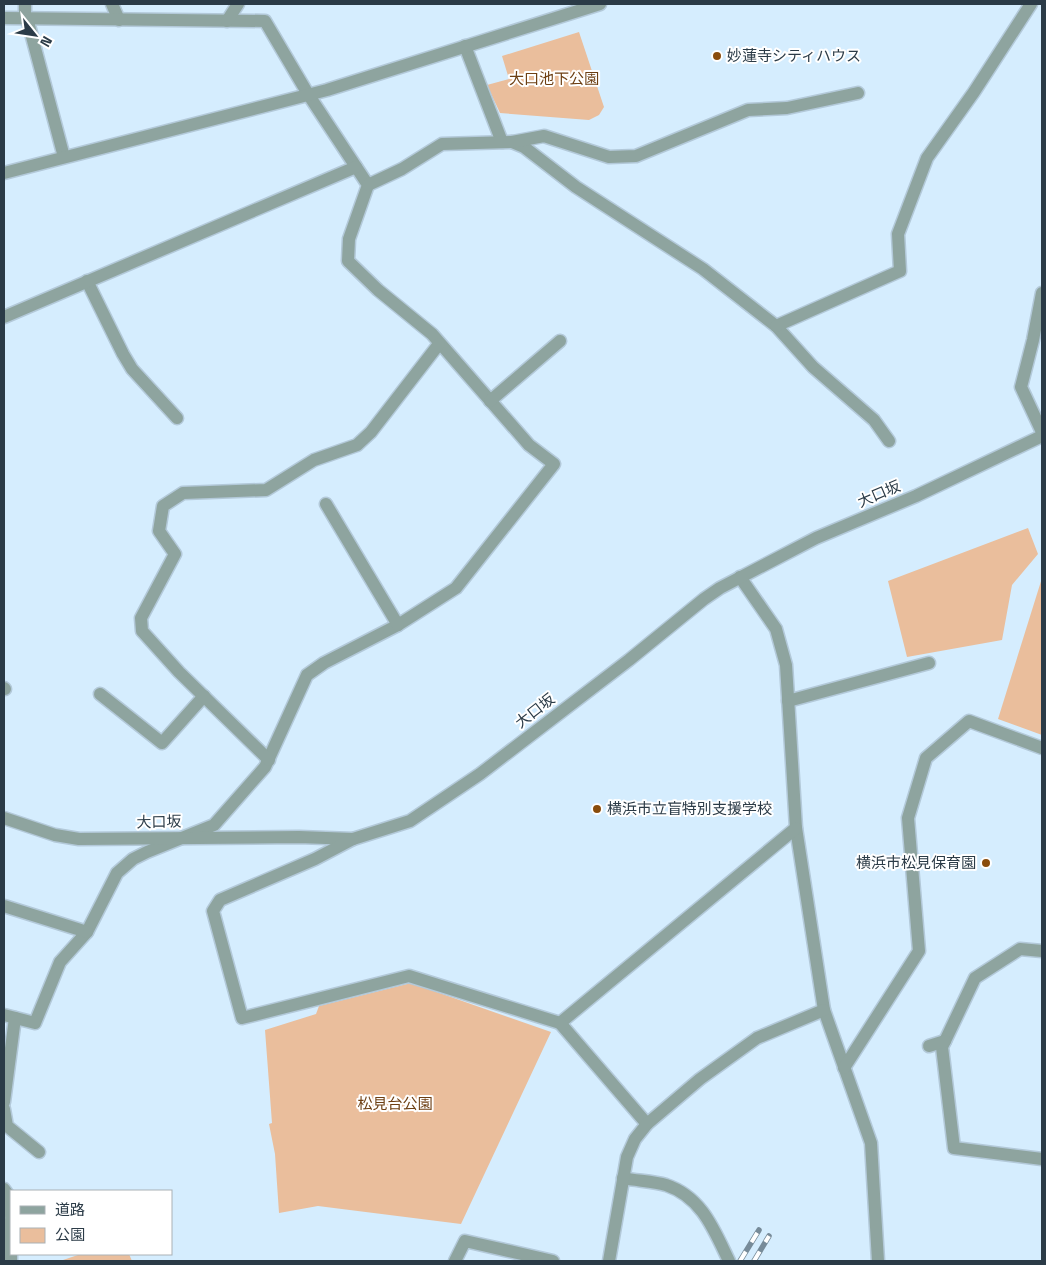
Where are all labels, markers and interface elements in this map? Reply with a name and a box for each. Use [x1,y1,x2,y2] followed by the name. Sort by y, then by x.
[10,10,60,60] north arrow
[36,33,56,50] text: N
[727,46,861,65] place label: 妙蓮寺シティハウス
[711,50,723,62] marker: 妙蓮寺シティハウス
[509,69,599,88] park label: 大口池下公園
[854,476,903,511] street label: 大口坂
[511,689,558,732] street label: 大口坂
[607,799,772,818] place label: 横浜市立盲特別支援学校
[591,803,603,815] marker: 横浜市立盲特別支援学校
[136,812,182,831] street label: 大口坂
[856,853,976,872] place label: 横浜市松見保育園
[980,857,992,869] marker: 横浜市松見保育園
[357,1094,433,1113] park label: 松見台公園
[10,1190,172,1255] legend
[55,1200,85,1219] text: 道路
[55,1225,85,1244] text: 公園

